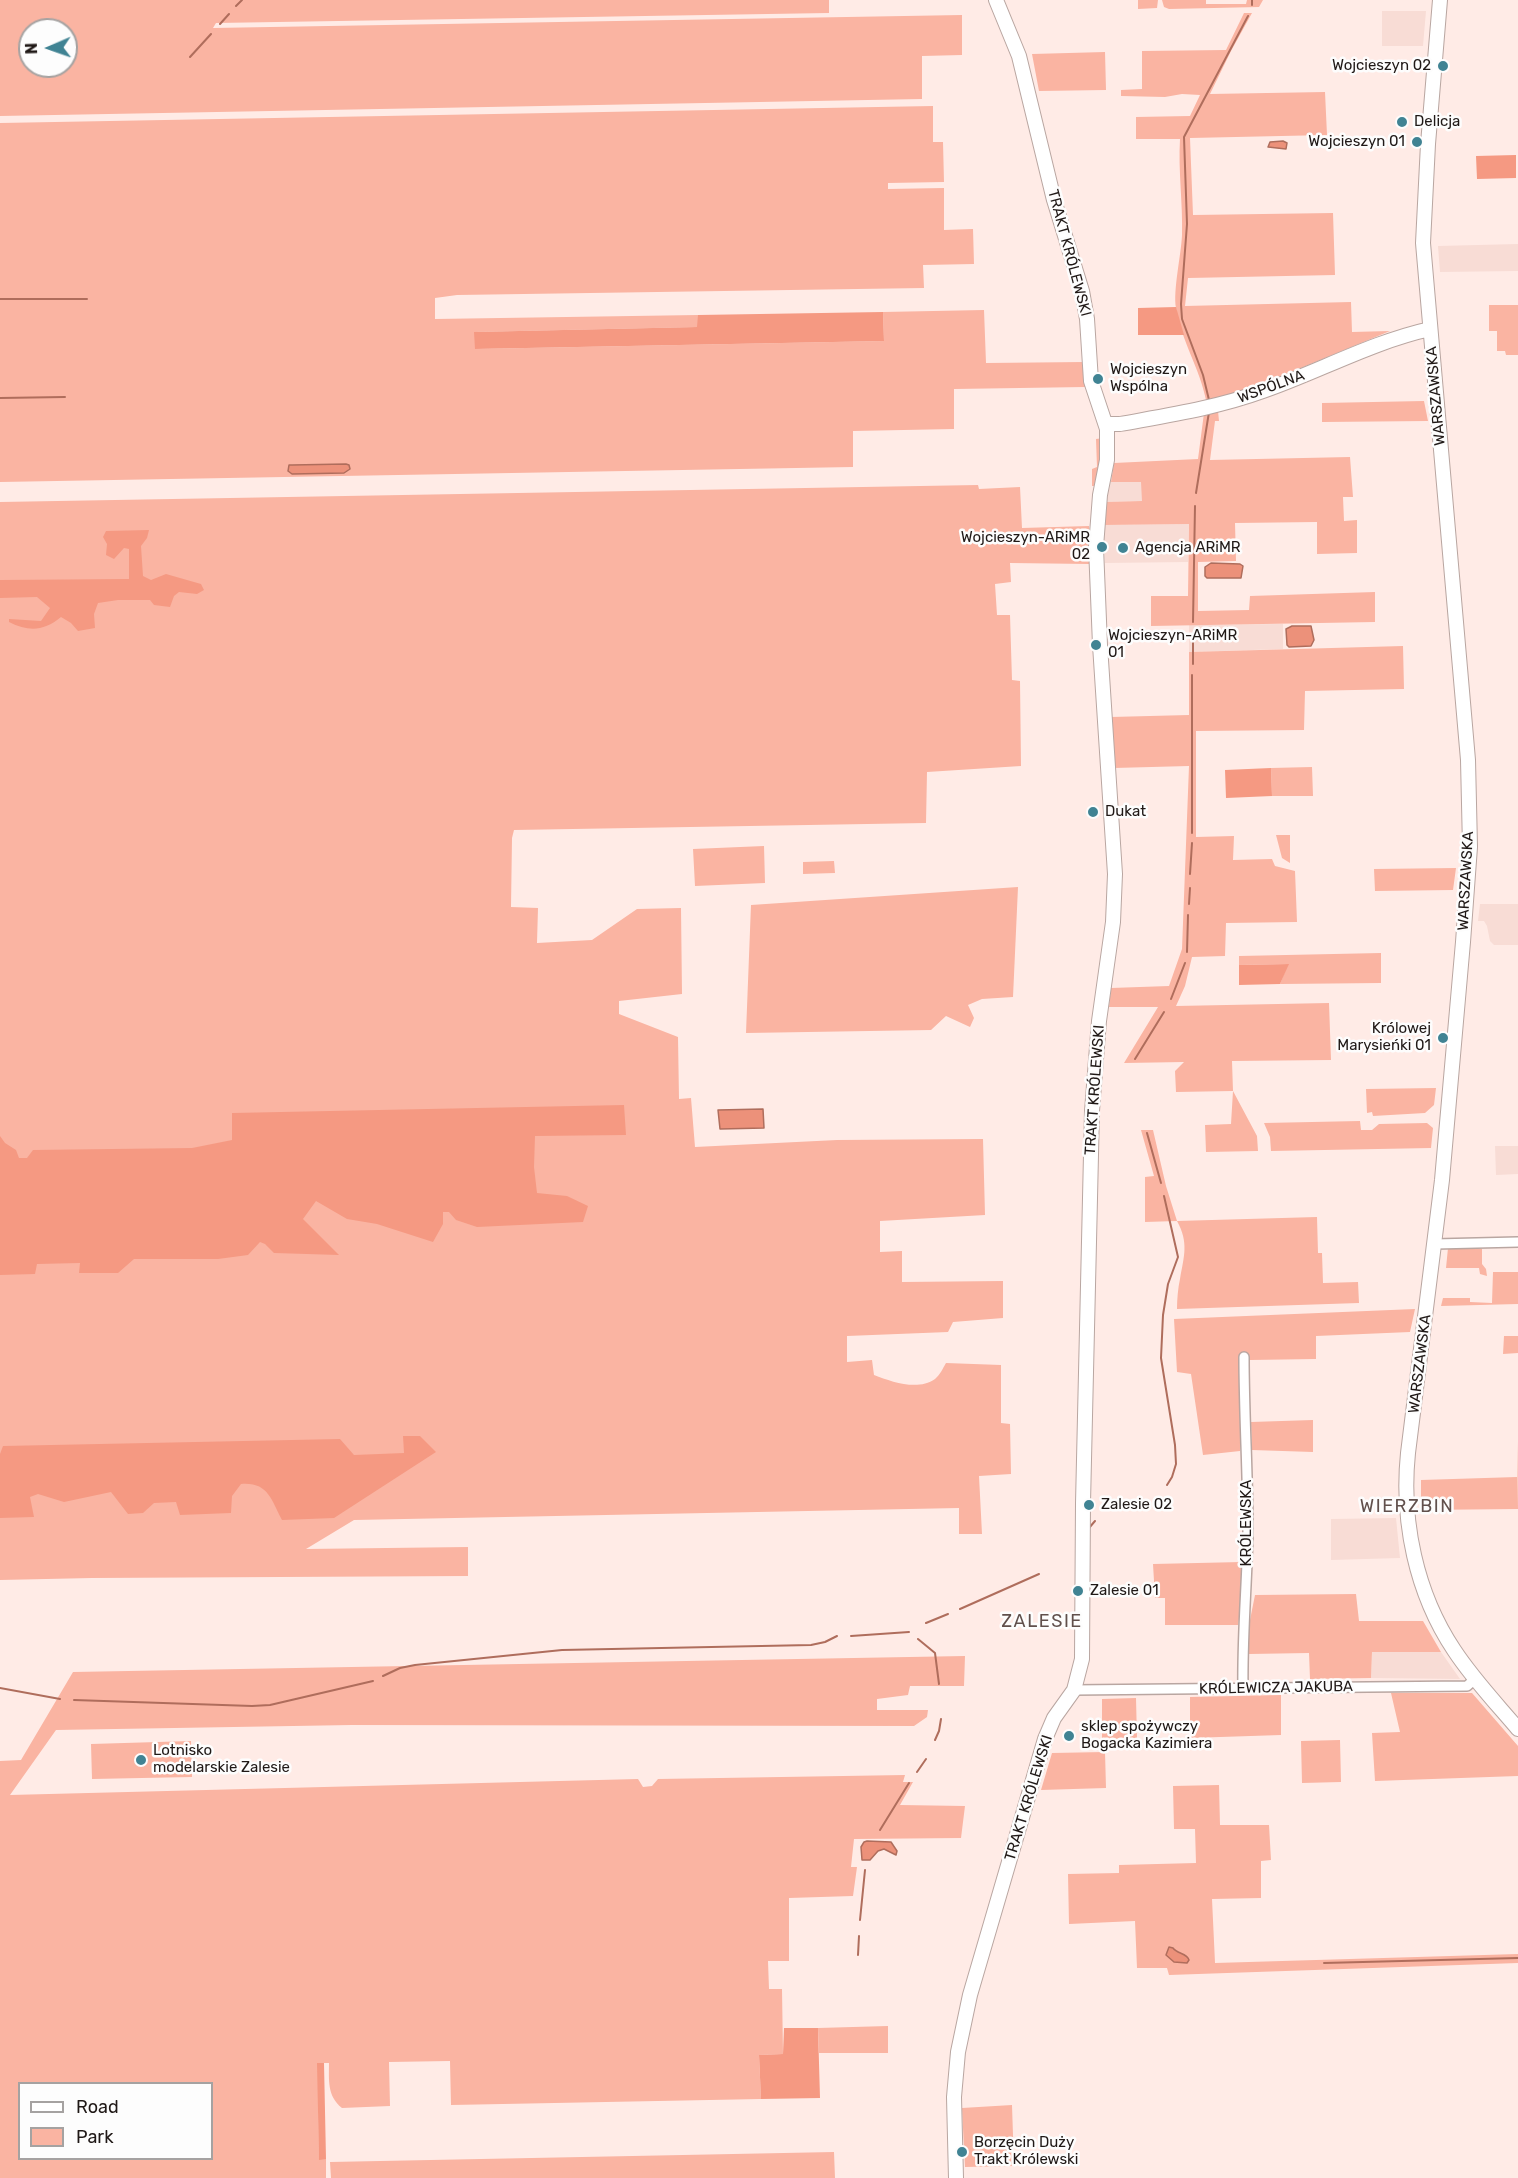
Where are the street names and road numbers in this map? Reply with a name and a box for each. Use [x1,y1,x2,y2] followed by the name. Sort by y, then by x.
[1043,188,1095,318] street label: TRAKT KRÓLEWSKI
[1423,346,1449,446] street label: WARSZAWSKA
[1235,367,1307,407] street label: WSPÓLNA
[1454,831,1478,931] street label: WARSZAWSKA
[1081,1024,1109,1156] street label: TRAKT KRÓLEWSKI
[1405,1313,1435,1415] street label: WARSZAWSKA
[1238,1480,1256,1566] street label: KRÓLEWSKA
[1199,1678,1353,1698] street label: KRÓLEWICZA JAKUBA
[1001,1733,1057,1863] street label: TRAKT KRÓLEWSKI

